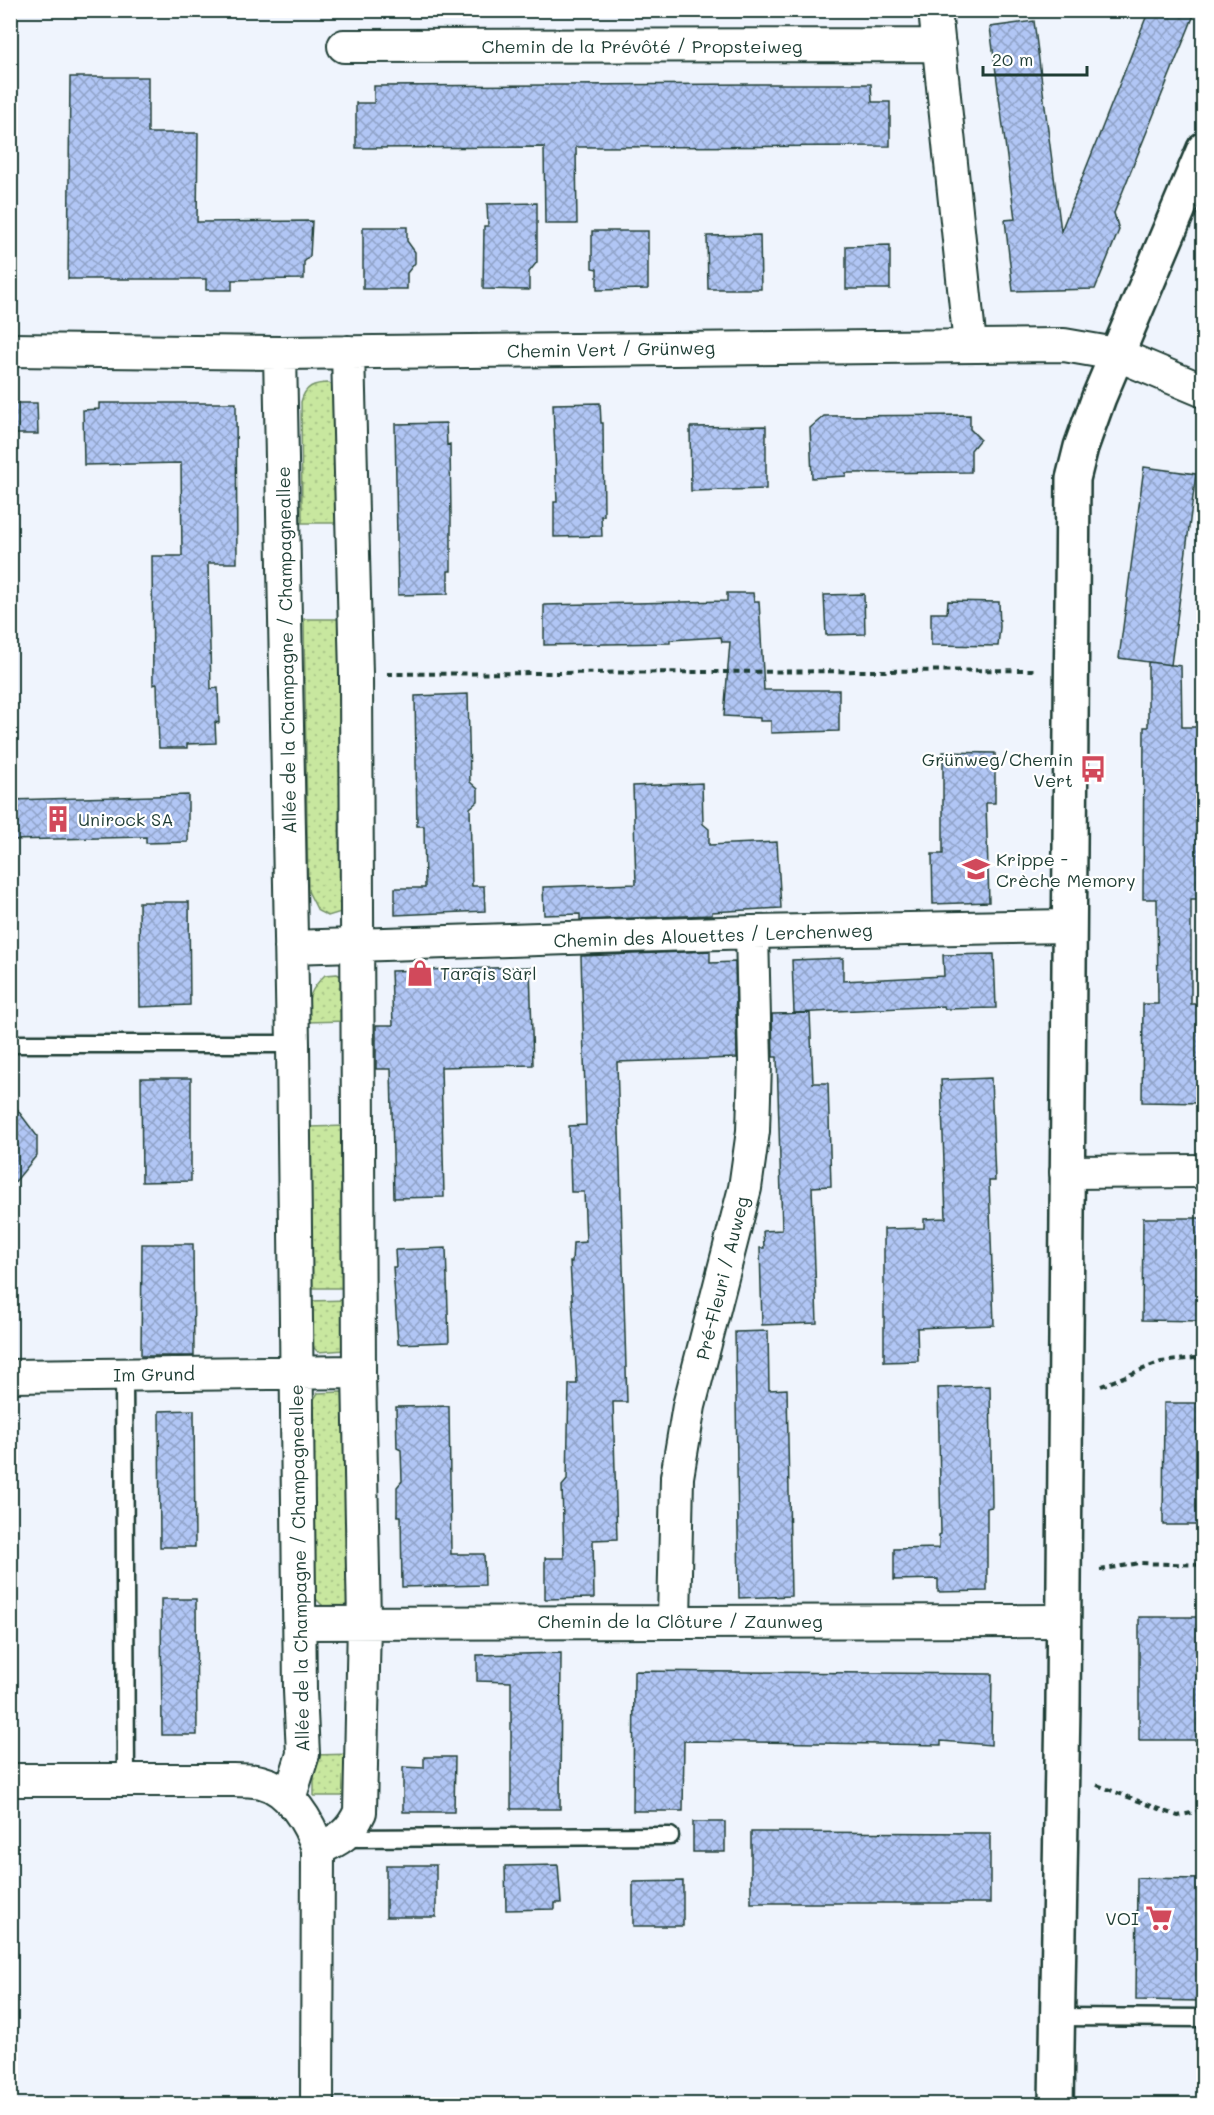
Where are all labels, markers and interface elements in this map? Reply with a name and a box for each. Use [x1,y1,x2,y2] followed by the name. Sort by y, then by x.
[481,34,803,58] street label: Chemin de la Prévôté / Propsteiweg
[983,39,1086,77] scale bar
[992,47,1033,71] text: 20 m
[507,335,715,363] street label: Chemin Vert / Grünweg
[271,466,301,834] street label: Allée de la Champagne / Champagneallee
[922,747,1073,792] place label: Grünweg/Chemin Vert
[1078,754,1108,784] bus stop icon: Grünweg/Chemin Vert
[43,804,73,834] building icon: Unirock SA
[78,807,174,831] place label: Unirock SA
[996,847,1136,892] place label: Krippe - Crèche Memory
[961,854,991,884] school or university icon: Krippe - Crèche Memory
[553,917,873,953] street label: Chemin des Alouettes / Lerchenweg
[405,958,435,988] shop icon: Tarqis Sàrl
[440,961,537,985] place label: Tarqis Sàrl
[690,1194,754,1362] street label: Pré-Fleuri / Auweg
[113,1361,195,1387] street label: Im Grund
[284,1384,314,1752] street label: Allée de la Champagne / Champagneallee
[537,1609,823,1633] street label: Chemin de la Clôture / Zaunweg
[1144,1903,1174,1933] supermarket icon: VOI
[1105,1906,1139,1930] place label: VOI

